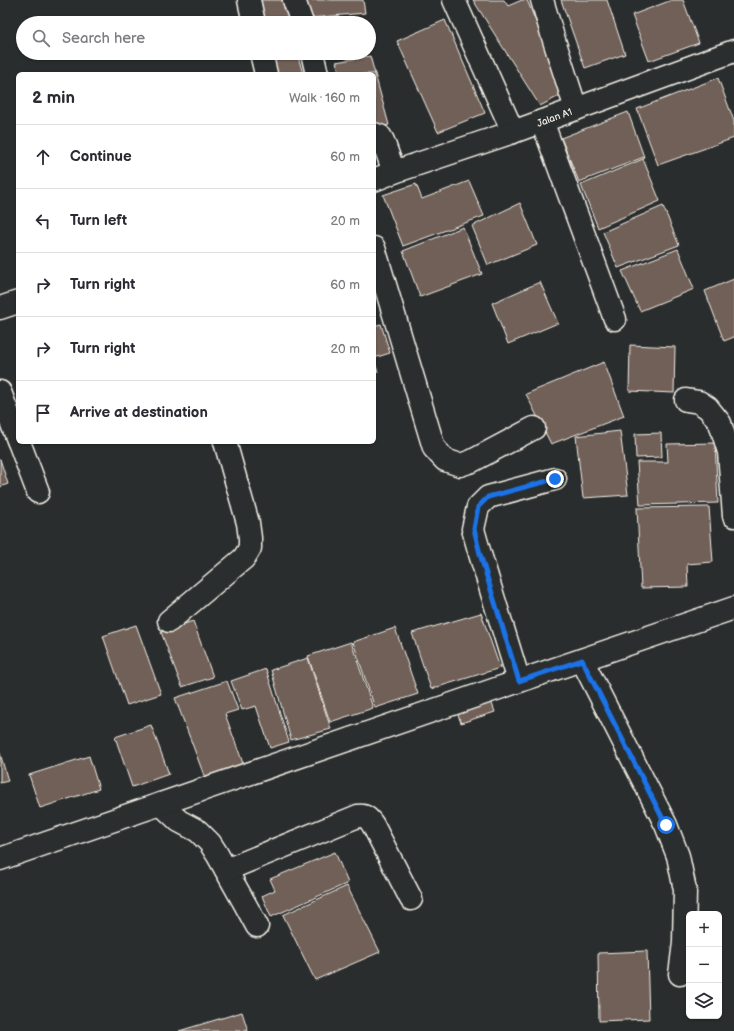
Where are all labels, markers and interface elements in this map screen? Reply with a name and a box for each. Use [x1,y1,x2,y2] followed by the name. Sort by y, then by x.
[16,16,376,60] search box
[30,27,52,49] icon: search
[62,29,145,48] text: Search here
[32,88,75,108] text: 2 min
[289,90,360,106] text: Walk · 160 m
[535,106,574,130] street label: Jalan A1
[32,146,54,168] icon: ahead
[70,147,132,166] text: Continue
[330,149,360,165] text: 60 m
[32,210,54,232] icon: left
[70,211,127,230] text: Turn left
[330,213,360,229] text: 20 m
[32,274,54,296] icon: right
[70,275,135,294] text: Turn right
[330,277,360,293] text: 60 m
[32,338,54,360] icon: right
[70,339,135,358] text: Turn right
[330,341,360,357] text: 20 m
[32,402,54,424] icon: arrive
[70,403,208,422] text: Arrive at destination
[546,470,564,488] route end
[657,816,675,834] route start
[686,911,722,1019] map controls
[686,911,722,947] button: +
[686,947,722,983] button: −
[686,983,722,1019] button: layers

